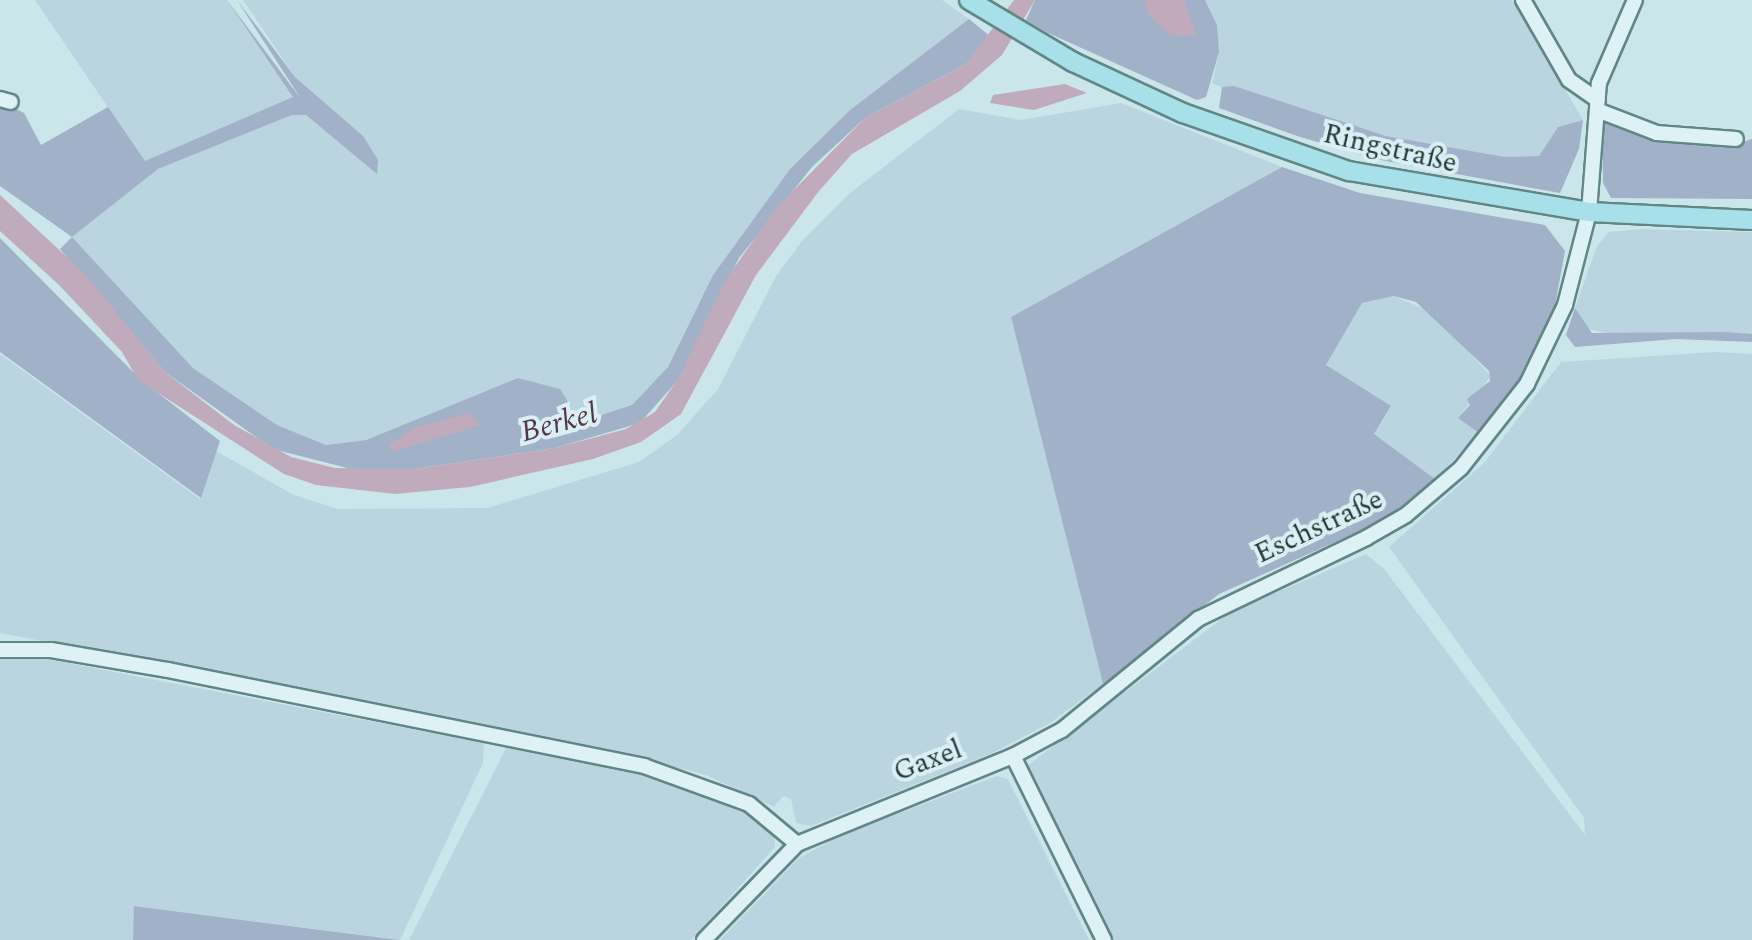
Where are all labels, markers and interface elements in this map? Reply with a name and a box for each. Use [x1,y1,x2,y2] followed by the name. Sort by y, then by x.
[1320,117,1460,181] street label: Ringstraße
[517,396,601,450] water label: Berkel
[1250,483,1388,571] street label: Eschstraße
[889,733,967,789] street label: Gaxel

